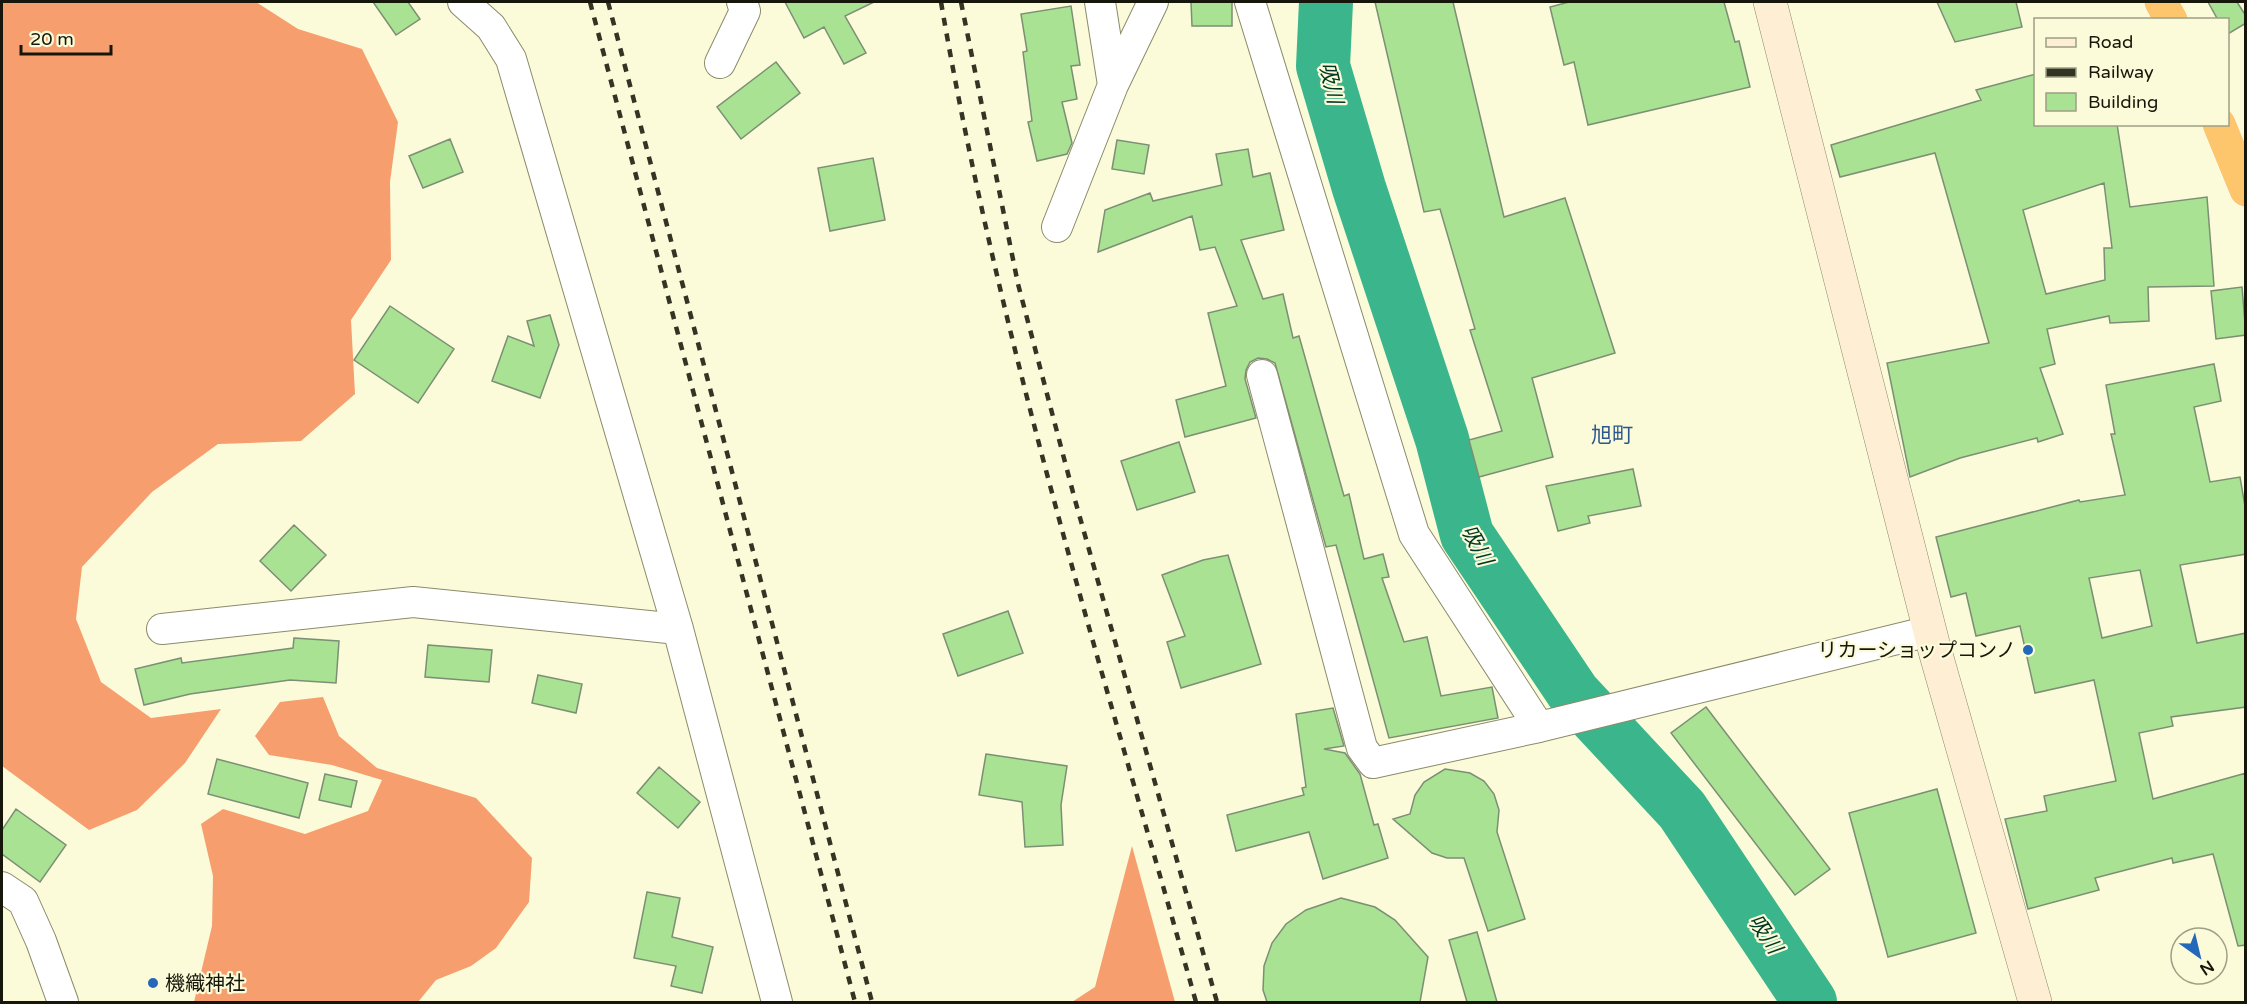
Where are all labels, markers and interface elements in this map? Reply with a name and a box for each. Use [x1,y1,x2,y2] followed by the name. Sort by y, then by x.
[21,18,111,56] scale bar
[2034,18,2229,126] legend
[30,28,74,50] text: 20 m
[2088,31,2133,53] text: Road
[1314,60,1348,108] water label: 吸川
[2088,61,2154,83] text: Railway
[2088,91,2158,113] text: Building
[1591,423,1633,448] district label: 旭町
[1456,521,1498,571] water label: 吸川
[1817,639,2016,663] place label: リカーショップコンノ
[2021,643,2035,657] marker: リカーショップコンノ
[1742,910,1788,960] water label: 吸川
[2169,926,2229,986] north arrow
[2196,956,2218,979] text: N
[165,972,245,996] place label: 機織神社
[146,976,160,990] marker: 機織神社

